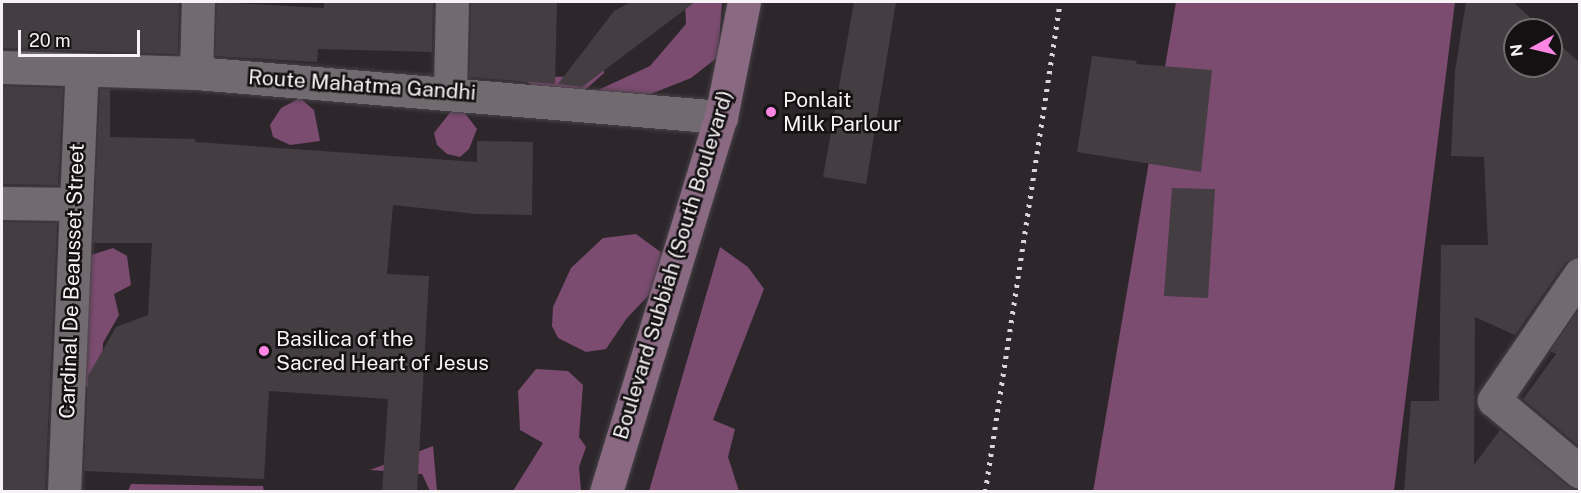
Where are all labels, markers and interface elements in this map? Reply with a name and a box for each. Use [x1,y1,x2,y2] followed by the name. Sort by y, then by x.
[21,18,142,56] scale bar
[1503,18,1563,78] north arrow
[29,30,71,51] text: 20 m
[1506,43,1527,58] text: N
[247,64,477,106] street label: Route Mahatma Gandhi
[608,87,738,443] street label: Boulevard Subbiah (South Boulevard)
[783,87,901,137] place label: Ponlait Milk Parlour
[764,105,778,119] marker: Ponlait Milk Parlour
[55,143,89,419] street label: Cardinal De Beausset Street
[276,326,489,376] place label: Basilica of the Sacred Heart of Jesus
[257,344,271,358] marker: Basilica of the Sacred Heart of Jesus

